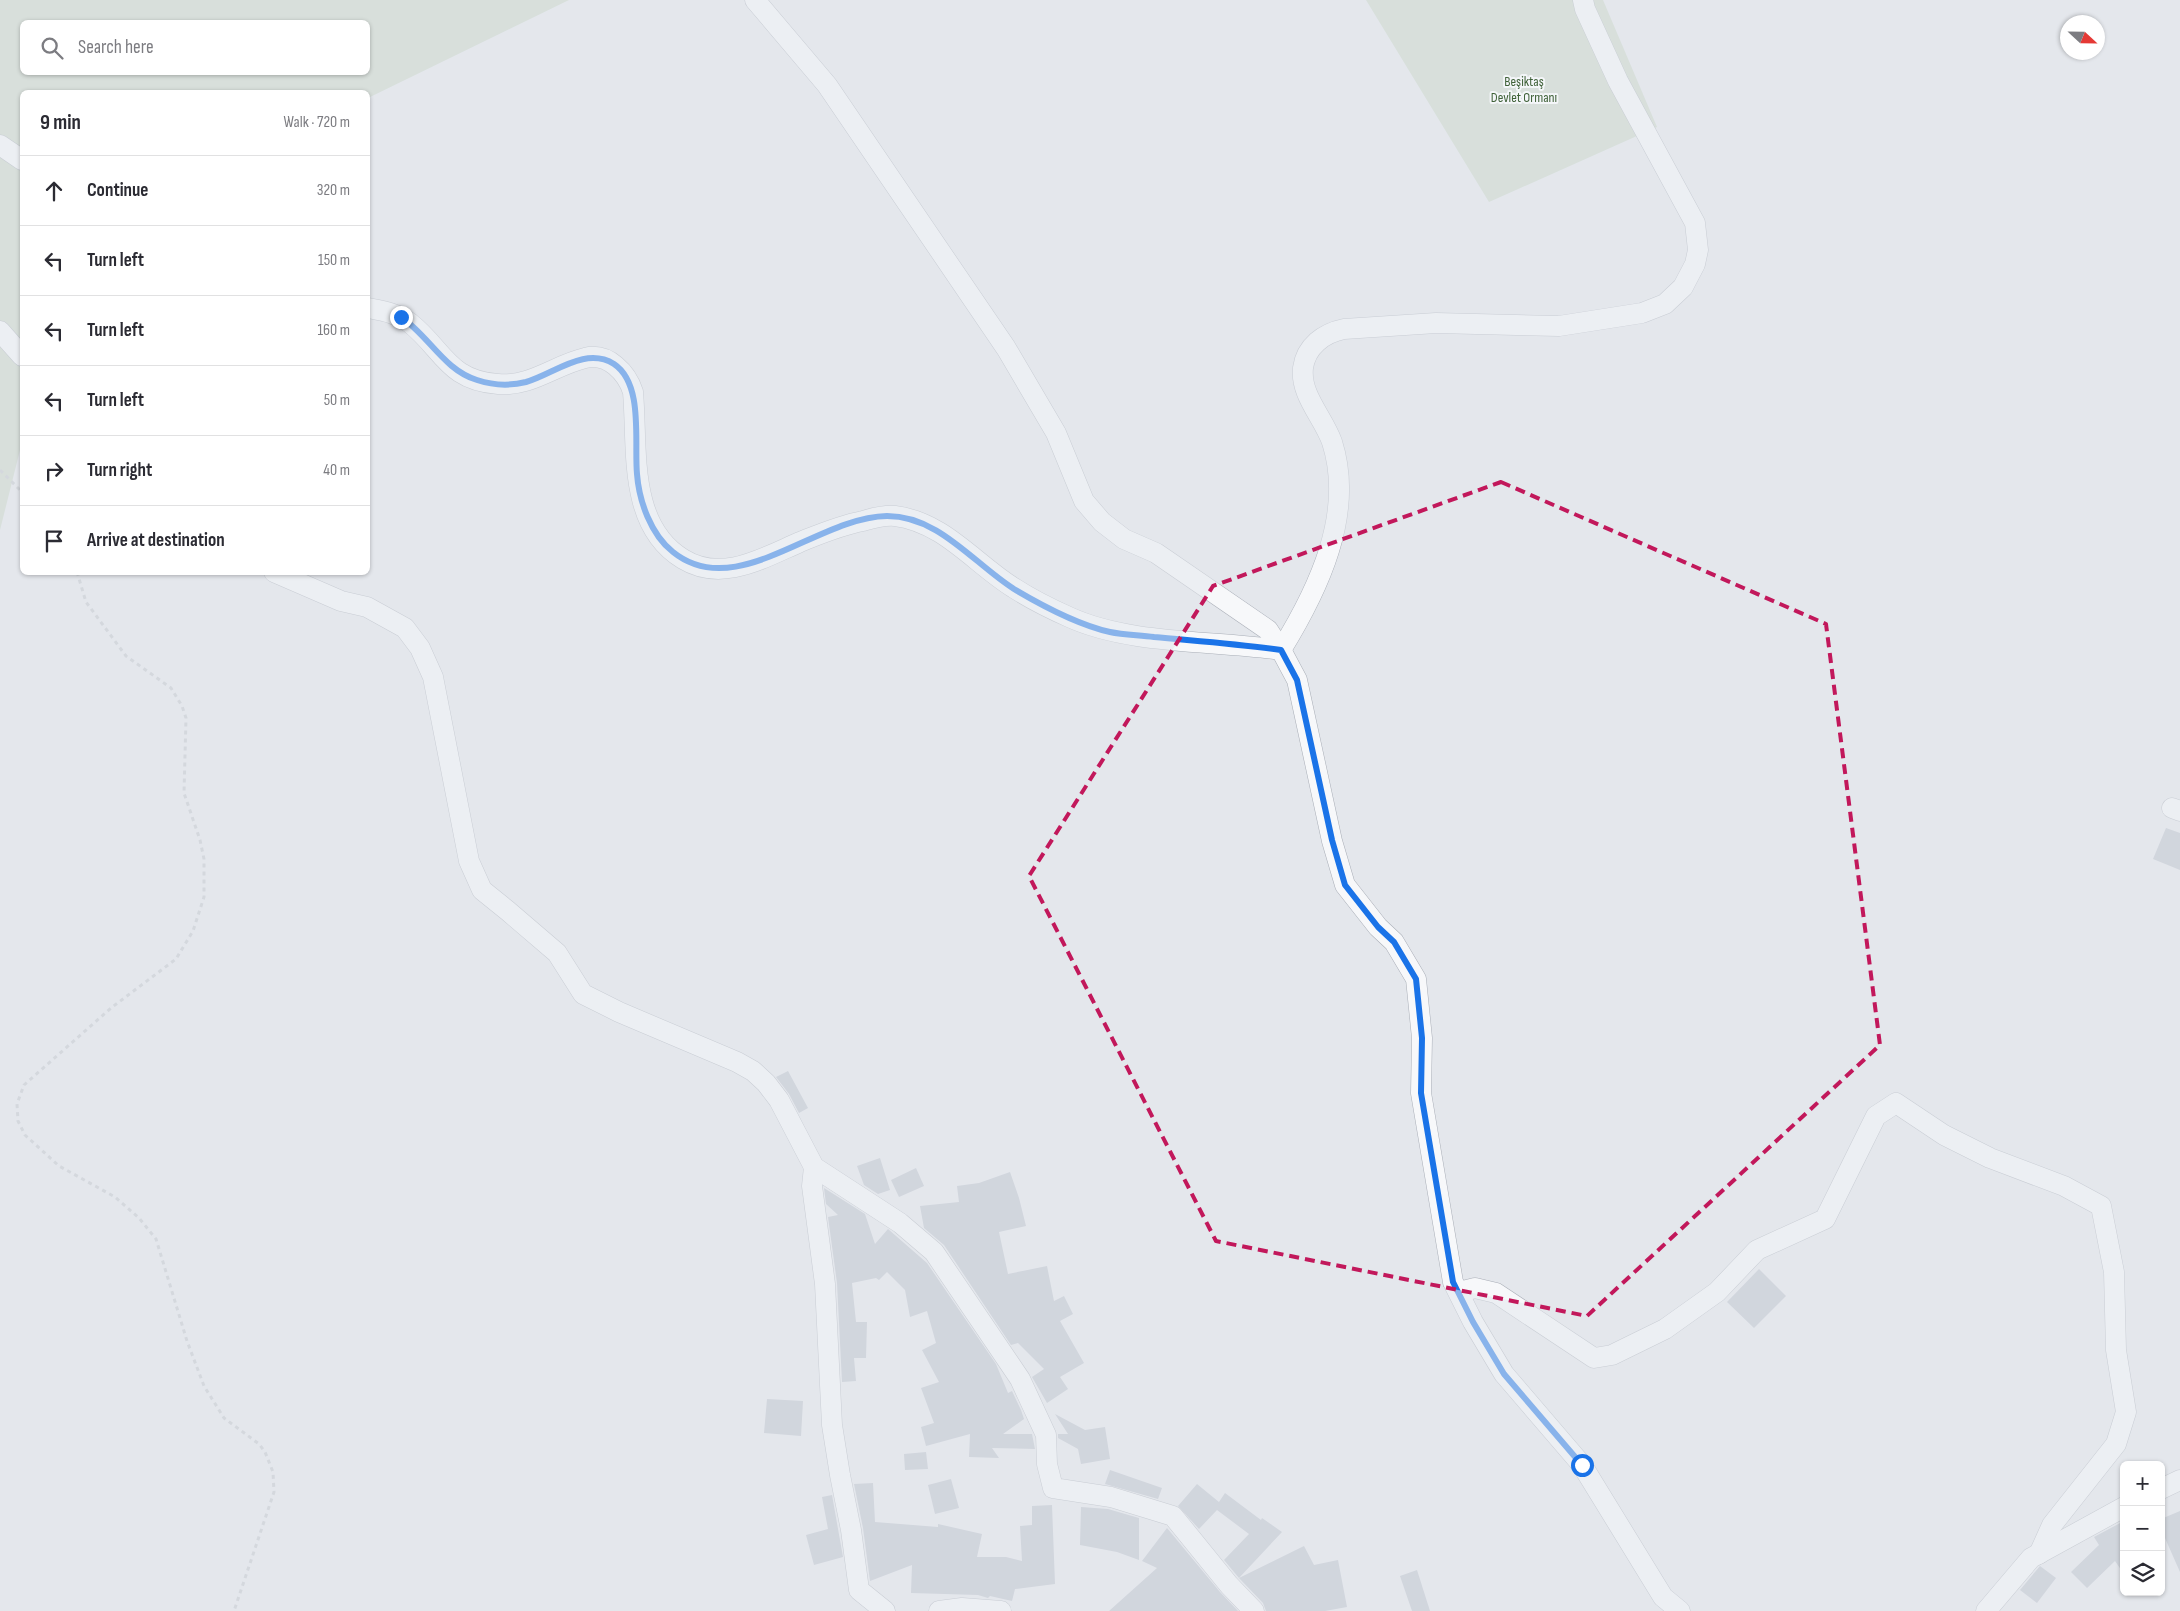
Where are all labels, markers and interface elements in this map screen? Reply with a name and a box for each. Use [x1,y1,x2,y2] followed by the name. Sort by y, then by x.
[2060,15,2105,60] north arrow
[20,20,370,75] search box
[38,34,66,62] icon: search
[78,36,154,59] text: Search here
[1491,73,1557,106] park label: Beşiktaş Devlet Ormanı
[40,110,81,135] text: 9 min
[284,113,350,132] text: Walk · 720 m
[40,177,68,205] icon: ahead
[87,179,148,202] text: Continue
[317,181,350,200] text: 320 m
[40,247,68,275] icon: left
[87,249,144,272] text: Turn left
[318,251,350,270] text: 150 m
[390,306,413,329] route end
[40,317,68,345] icon: left
[87,319,144,342] text: Turn left
[317,321,350,340] text: 160 m
[40,387,68,415] icon: left
[87,389,144,412] text: Turn left
[324,391,350,410] text: 50 m
[40,457,68,485] icon: right
[87,459,152,482] text: Turn right
[323,461,350,480] text: 40 m
[40,527,68,555] icon: arrive
[87,529,225,552] text: Arrive at destination
[1571,1454,1594,1477] route start
[2120,1461,2165,1596] map controls
[2120,1461,2165,1506] button: +
[2120,1506,2165,1551] button: −
[2120,1551,2165,1596] button: layers

